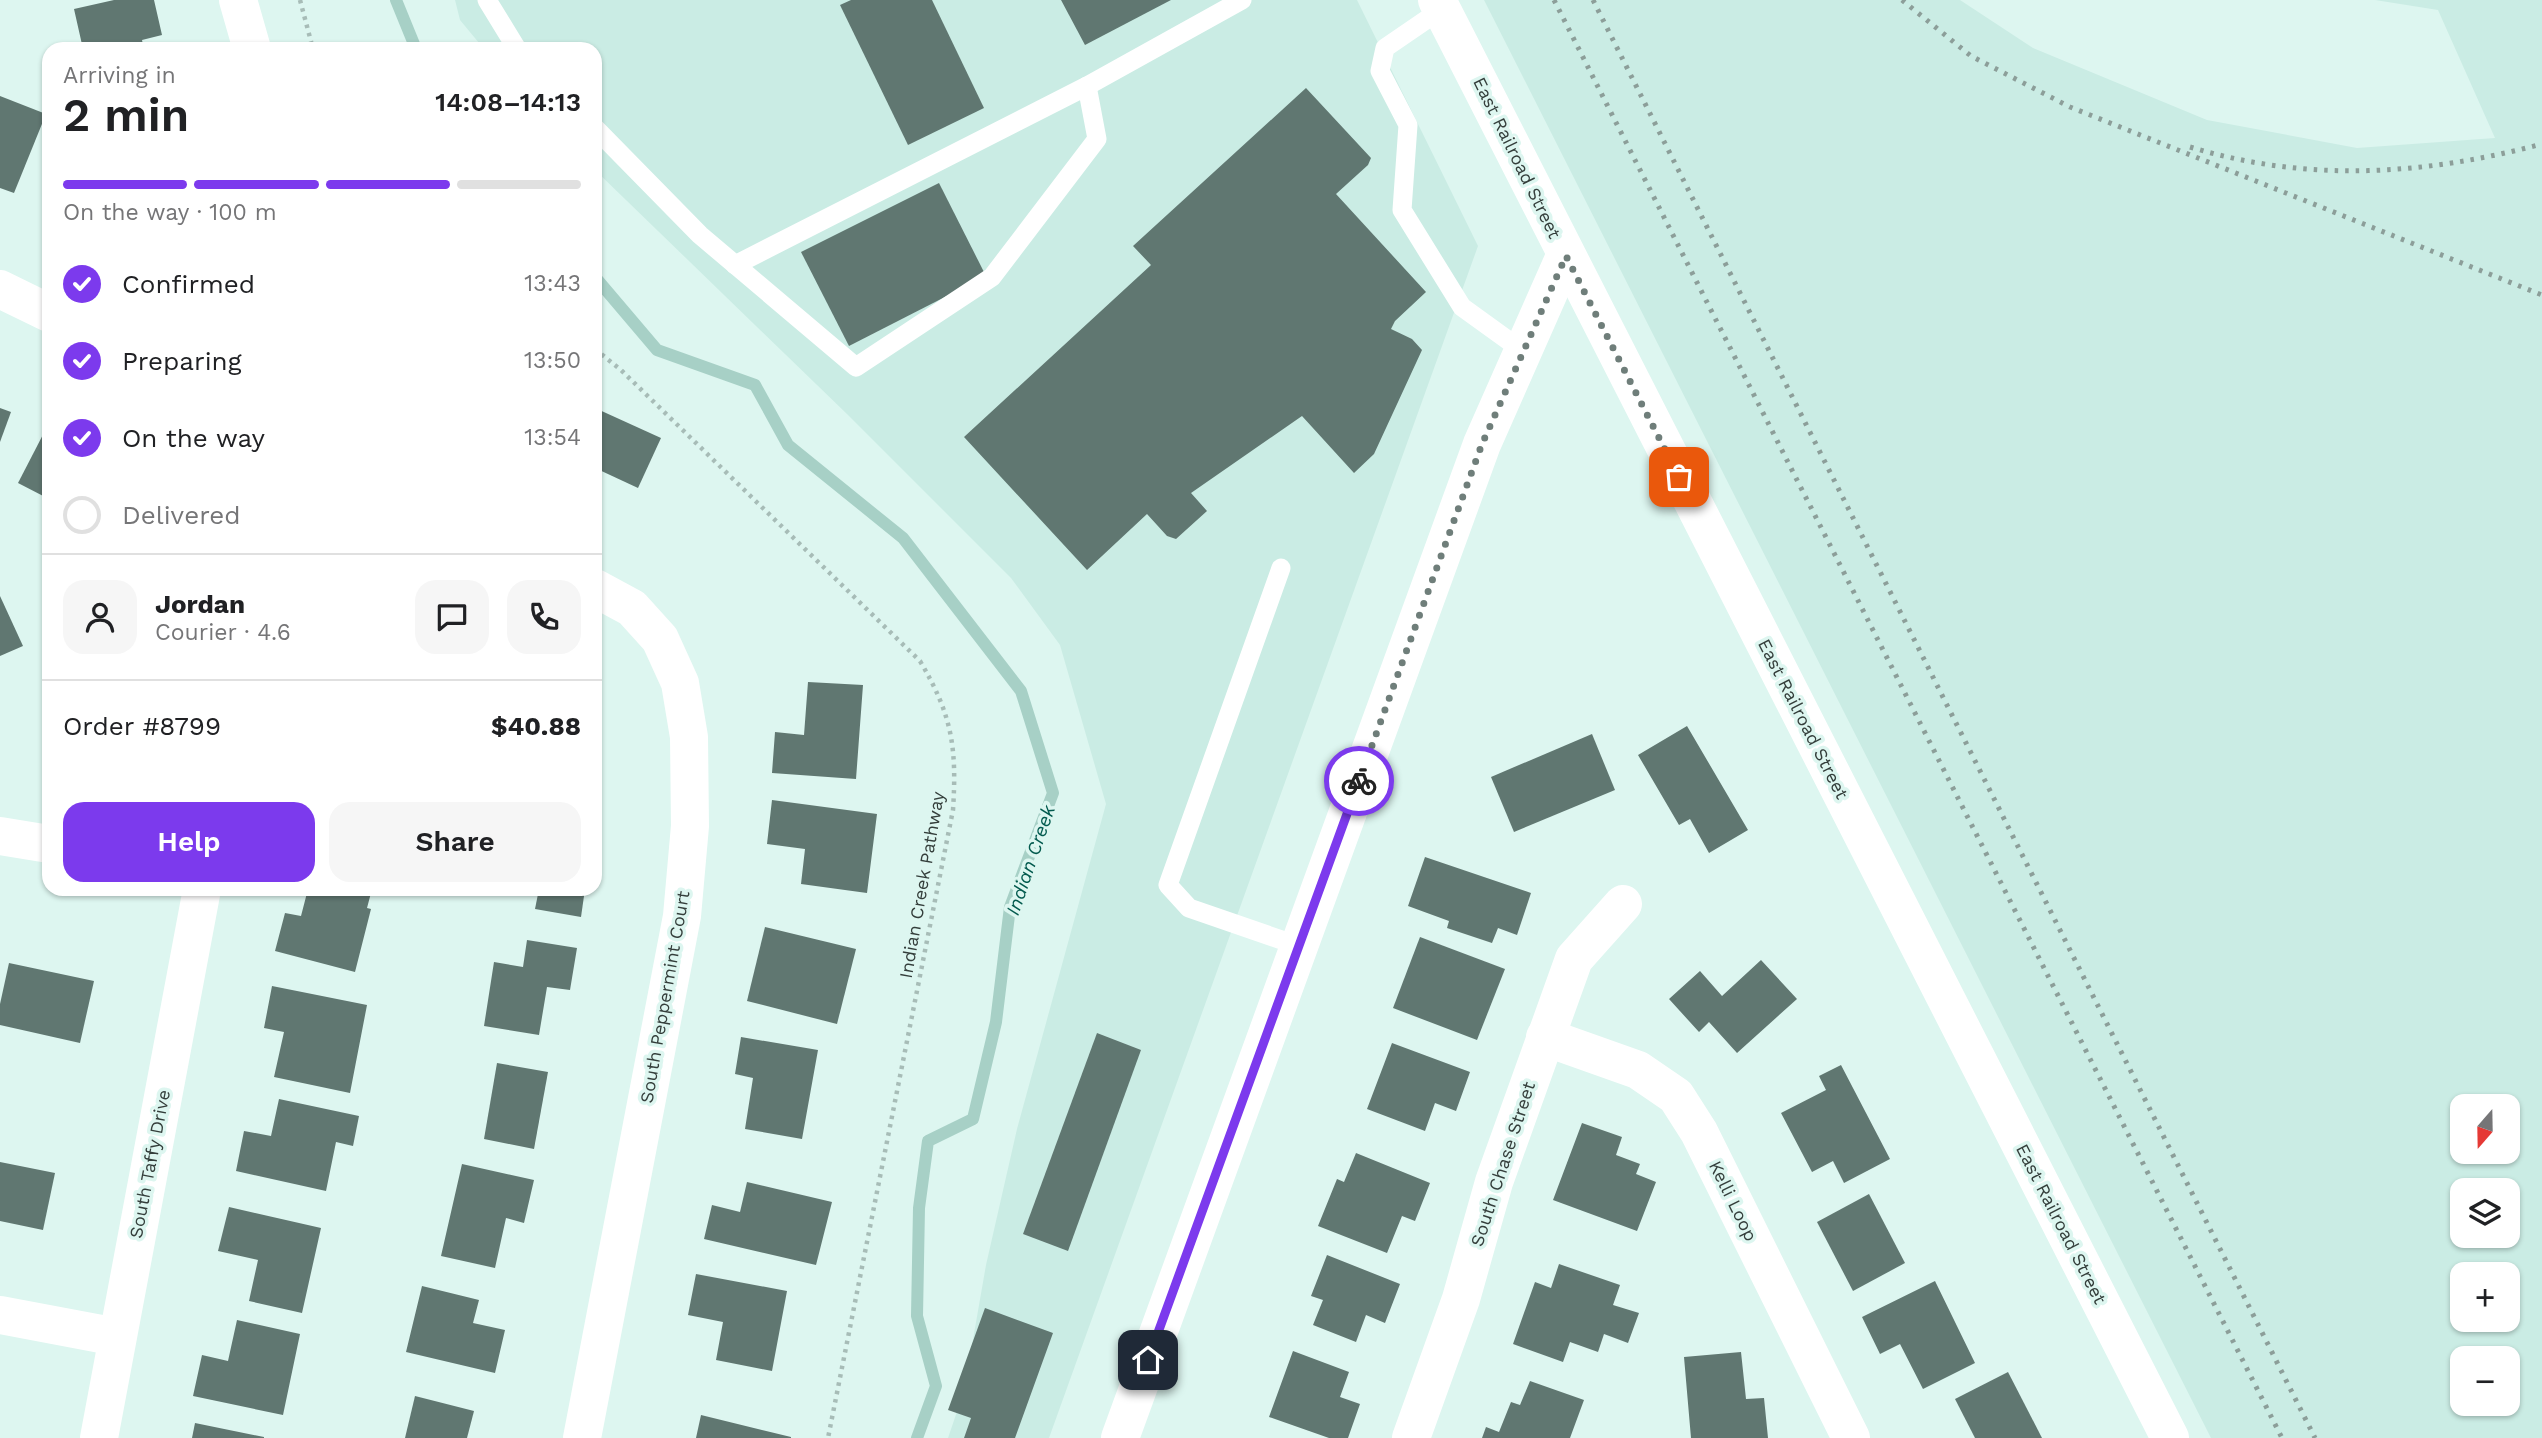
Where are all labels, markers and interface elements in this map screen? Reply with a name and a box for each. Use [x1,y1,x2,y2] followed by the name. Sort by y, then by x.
[63,62,176,89] text: Arriving in
[1469,74,1566,242] street label: East Railroad Street
[435,87,581,117] text: 14:08–14:13
[63,88,189,142] text: 2 min
[63,199,277,226] text: On the way · 100 m
[63,265,101,303] icon: check
[122,269,255,299] text: Confirmed
[524,270,581,297] text: 13:43
[63,342,101,380] icon: check
[122,346,242,376] text: Preparing
[524,347,581,374] text: 13:50
[63,419,101,457] icon: check
[122,423,265,453] text: On the way
[524,424,581,451] text: 13:54
[1649,447,1709,507] pin
[1660,458,1698,496] icon: bag
[122,500,241,530] text: Delivered
[63,580,137,654] button: person
[415,580,489,654] button: chat
[507,580,581,654] button: phone
[155,589,245,619] text: Jordan
[155,619,291,646] text: Courier · 4.6
[1754,635,1853,803] street label: East Railroad Street
[63,711,221,741] text: Order #8799
[491,711,581,741] text: $40.88
[1324,746,1394,816] courier
[1340,762,1378,800] icon: bike
[895,789,948,980] street label: Indian Creek Pathway
[63,802,315,882] button: Help
[329,802,581,882] button: Share
[1001,802,1060,918] water label: Indian Creek
[635,889,694,1105] street label: South Peppermint Court
[1466,1078,1539,1249] street label: South Chase Street
[125,1088,174,1240] street label: South Taffy Drive
[2450,1094,2520,1164] north arrow
[2450,1094,2520,1416] map controls
[2012,1140,2111,1308] street label: East Railroad Street
[1705,1157,1762,1244] street label: Kelli Loop
[2450,1178,2520,1248] button: layers
[2450,1262,2520,1332] button: +
[1118,1330,1178,1390] pin
[1129,1341,1167,1379] icon: home
[2450,1346,2520,1416] button: −

